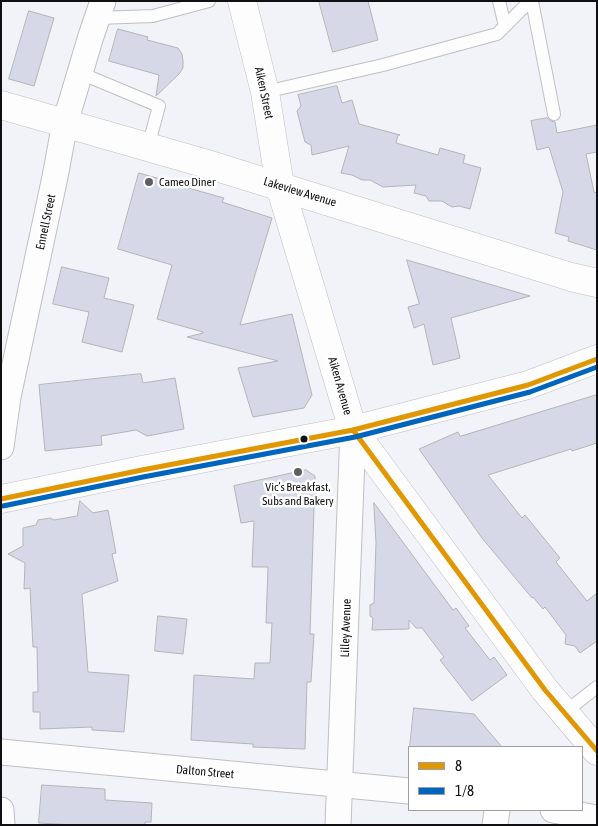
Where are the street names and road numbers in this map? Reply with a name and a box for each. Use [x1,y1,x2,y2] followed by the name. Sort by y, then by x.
[251,66,277,120] street label: Aiken Street
[262,174,338,210] street label: Lakeview Avenue
[33,193,59,251] street label: Ennell Street
[325,355,355,417] street label: Aiken Avenue
[338,598,354,658] street label: Lilley Avenue
[175,762,235,782] street label: Dalton Street

